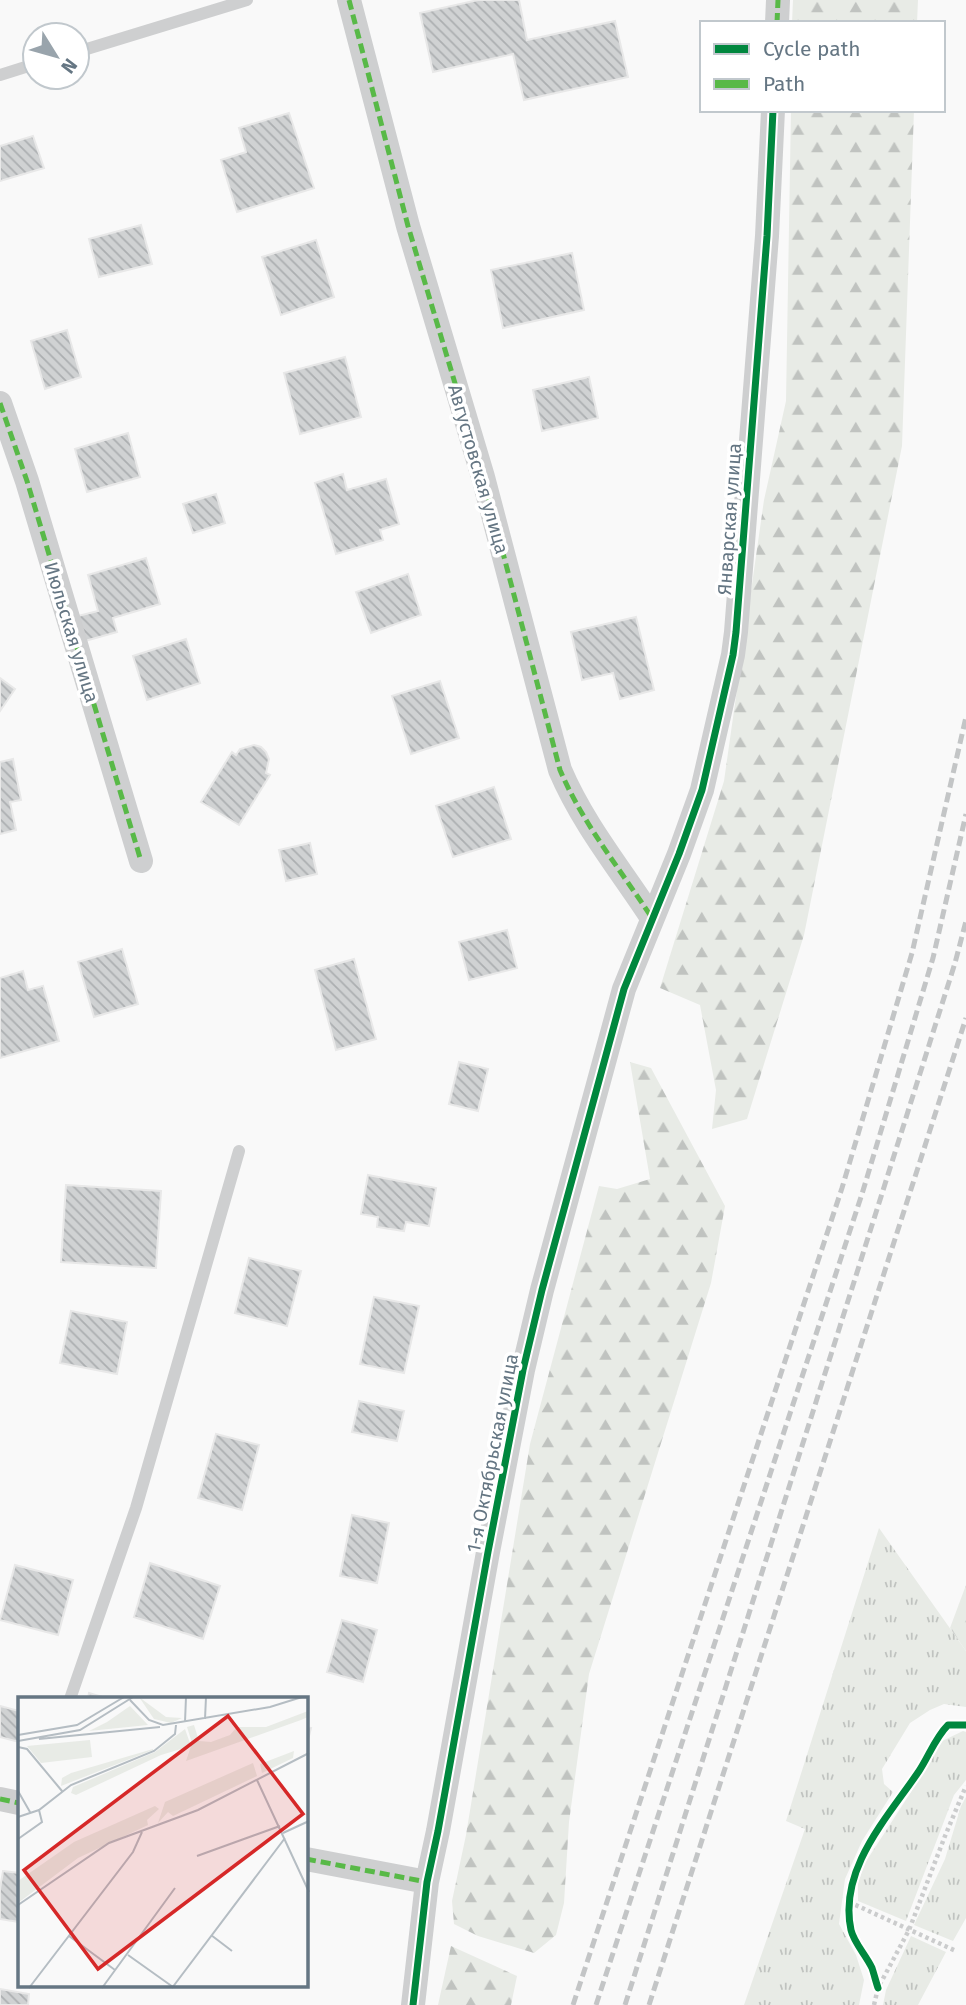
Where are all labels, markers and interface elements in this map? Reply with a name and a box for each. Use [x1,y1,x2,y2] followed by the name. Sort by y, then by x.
[21,21,91,91] north arrow
[700,21,945,112] legend
[763,36,861,62] text: Cycle path
[56,54,82,78] text: N
[763,71,805,97] text: Path
[443,382,514,557] street label: Августовская улица
[713,442,746,596] street label: Январская улица
[39,559,104,705] street label: Июльская улица
[462,1352,523,1555] street label: 1-я Октябрьская улица
[18,1697,308,1988] inset map

